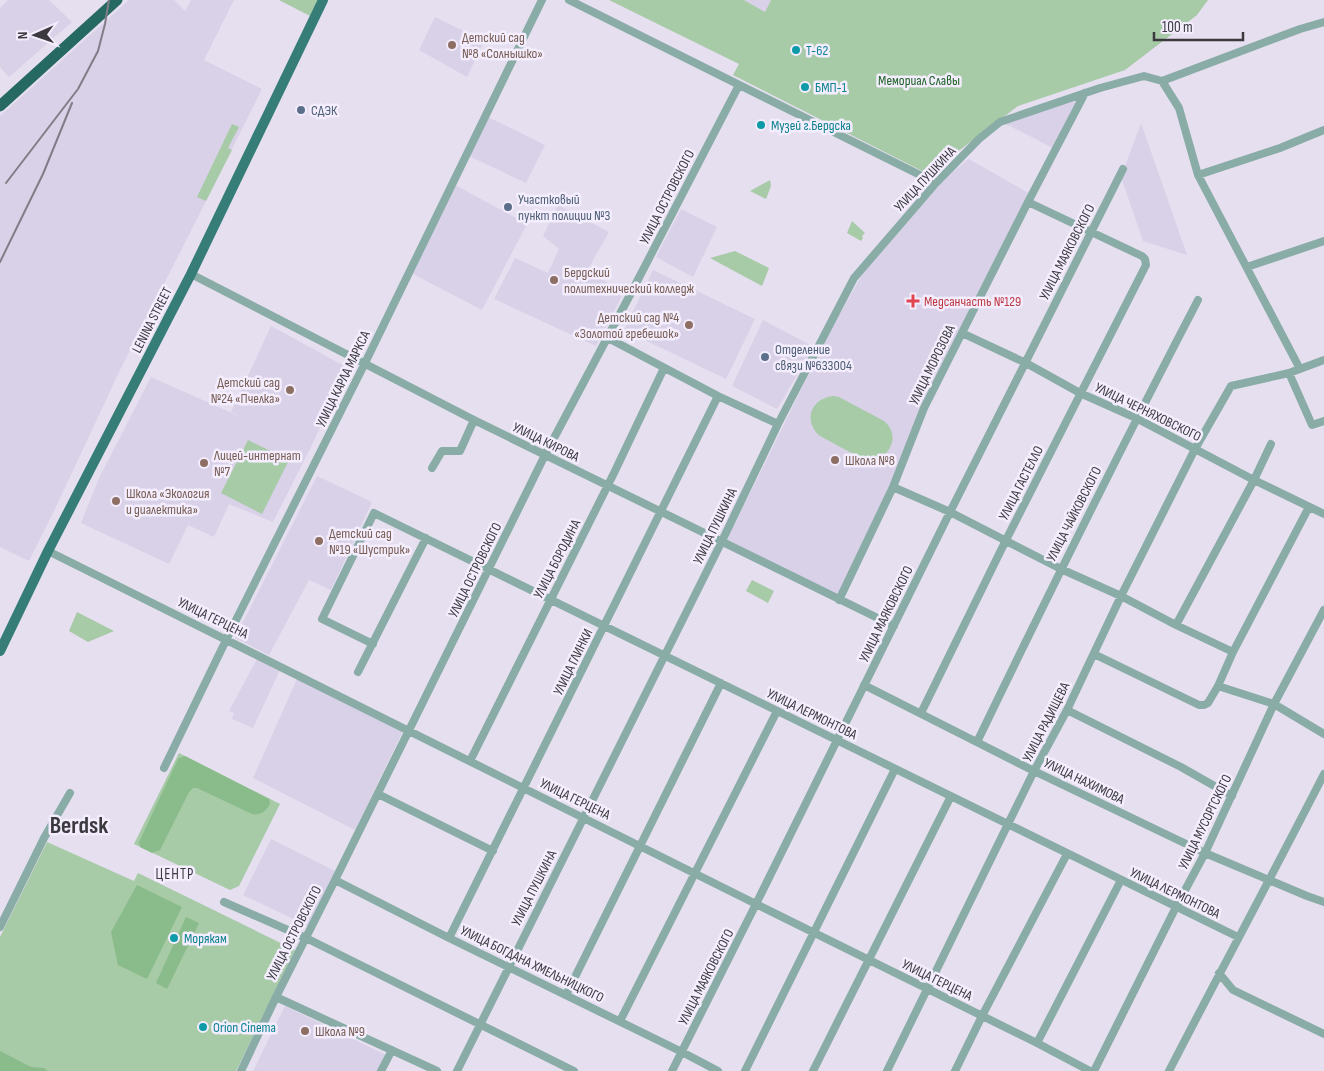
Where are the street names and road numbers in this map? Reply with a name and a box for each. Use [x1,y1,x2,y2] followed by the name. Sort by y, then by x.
[891,142,960,215] street label: УЛИЦА ПУШКИНА
[636,147,698,247] street label: УЛИЦА ОСТРОВСКОГО
[1036,201,1098,303] street label: УЛИЦА МАЯКОВСКОГО
[128,284,176,356] street label: LENINA STREET
[905,321,959,408] street label: УЛИЦА МОРОЗОВА
[312,327,374,430] street label: УЛИЦА КАРЛА МАРКСА
[1092,379,1204,445] street label: УЛИЦА ЧЕРНЯХОВСКОГО
[510,419,583,466] street label: УЛИЦА КИРОВА
[995,443,1047,523] street label: УЛИЦА ГАСТЕЛЛО
[1043,464,1105,564] street label: УЛИЦА ЧАЙКОВСКОГО
[689,484,741,567] street label: УЛИЦА ПУШКИНА
[530,516,585,601] street label: УЛИЦА БОРОДИНА
[445,520,505,620] street label: УЛИЦА ОСТРОВСКОГО
[855,563,917,665] street label: УЛИЦА МАЯКОВСКОГО
[175,594,252,643] street label: УЛИЦА ГЕРЦЕНА
[550,626,596,698] street label: УЛИЦА ГЛИНКИ
[1019,678,1074,765] street label: УЛИЦА РАДИЩЕВА
[764,685,861,744] street label: УЛИЦА ЛЕРМОНТОВА
[1041,754,1128,808] street label: УЛИЦА НАХИМОВА
[1175,772,1235,872] street label: УЛИЦА МУСОРГСКОГО
[537,775,614,824] street label: УЛИЦА ГЕРЦЕНА
[508,846,561,929] street label: УЛИЦА ПУШКИНА
[1127,864,1224,923] street label: УЛИЦА ЛЕРМОНТОВА
[263,883,325,983] street label: УЛИЦА ОСТРОВСКОГО
[457,922,607,1006] street label: УЛИЦА БОГДАНА ХМЕЛЬНИЦКОГО
[675,926,737,1028] street label: УЛИЦА МАЯКОВСКОГО
[899,956,976,1005] street label: УЛИЦА ГЕРЦЕНА

